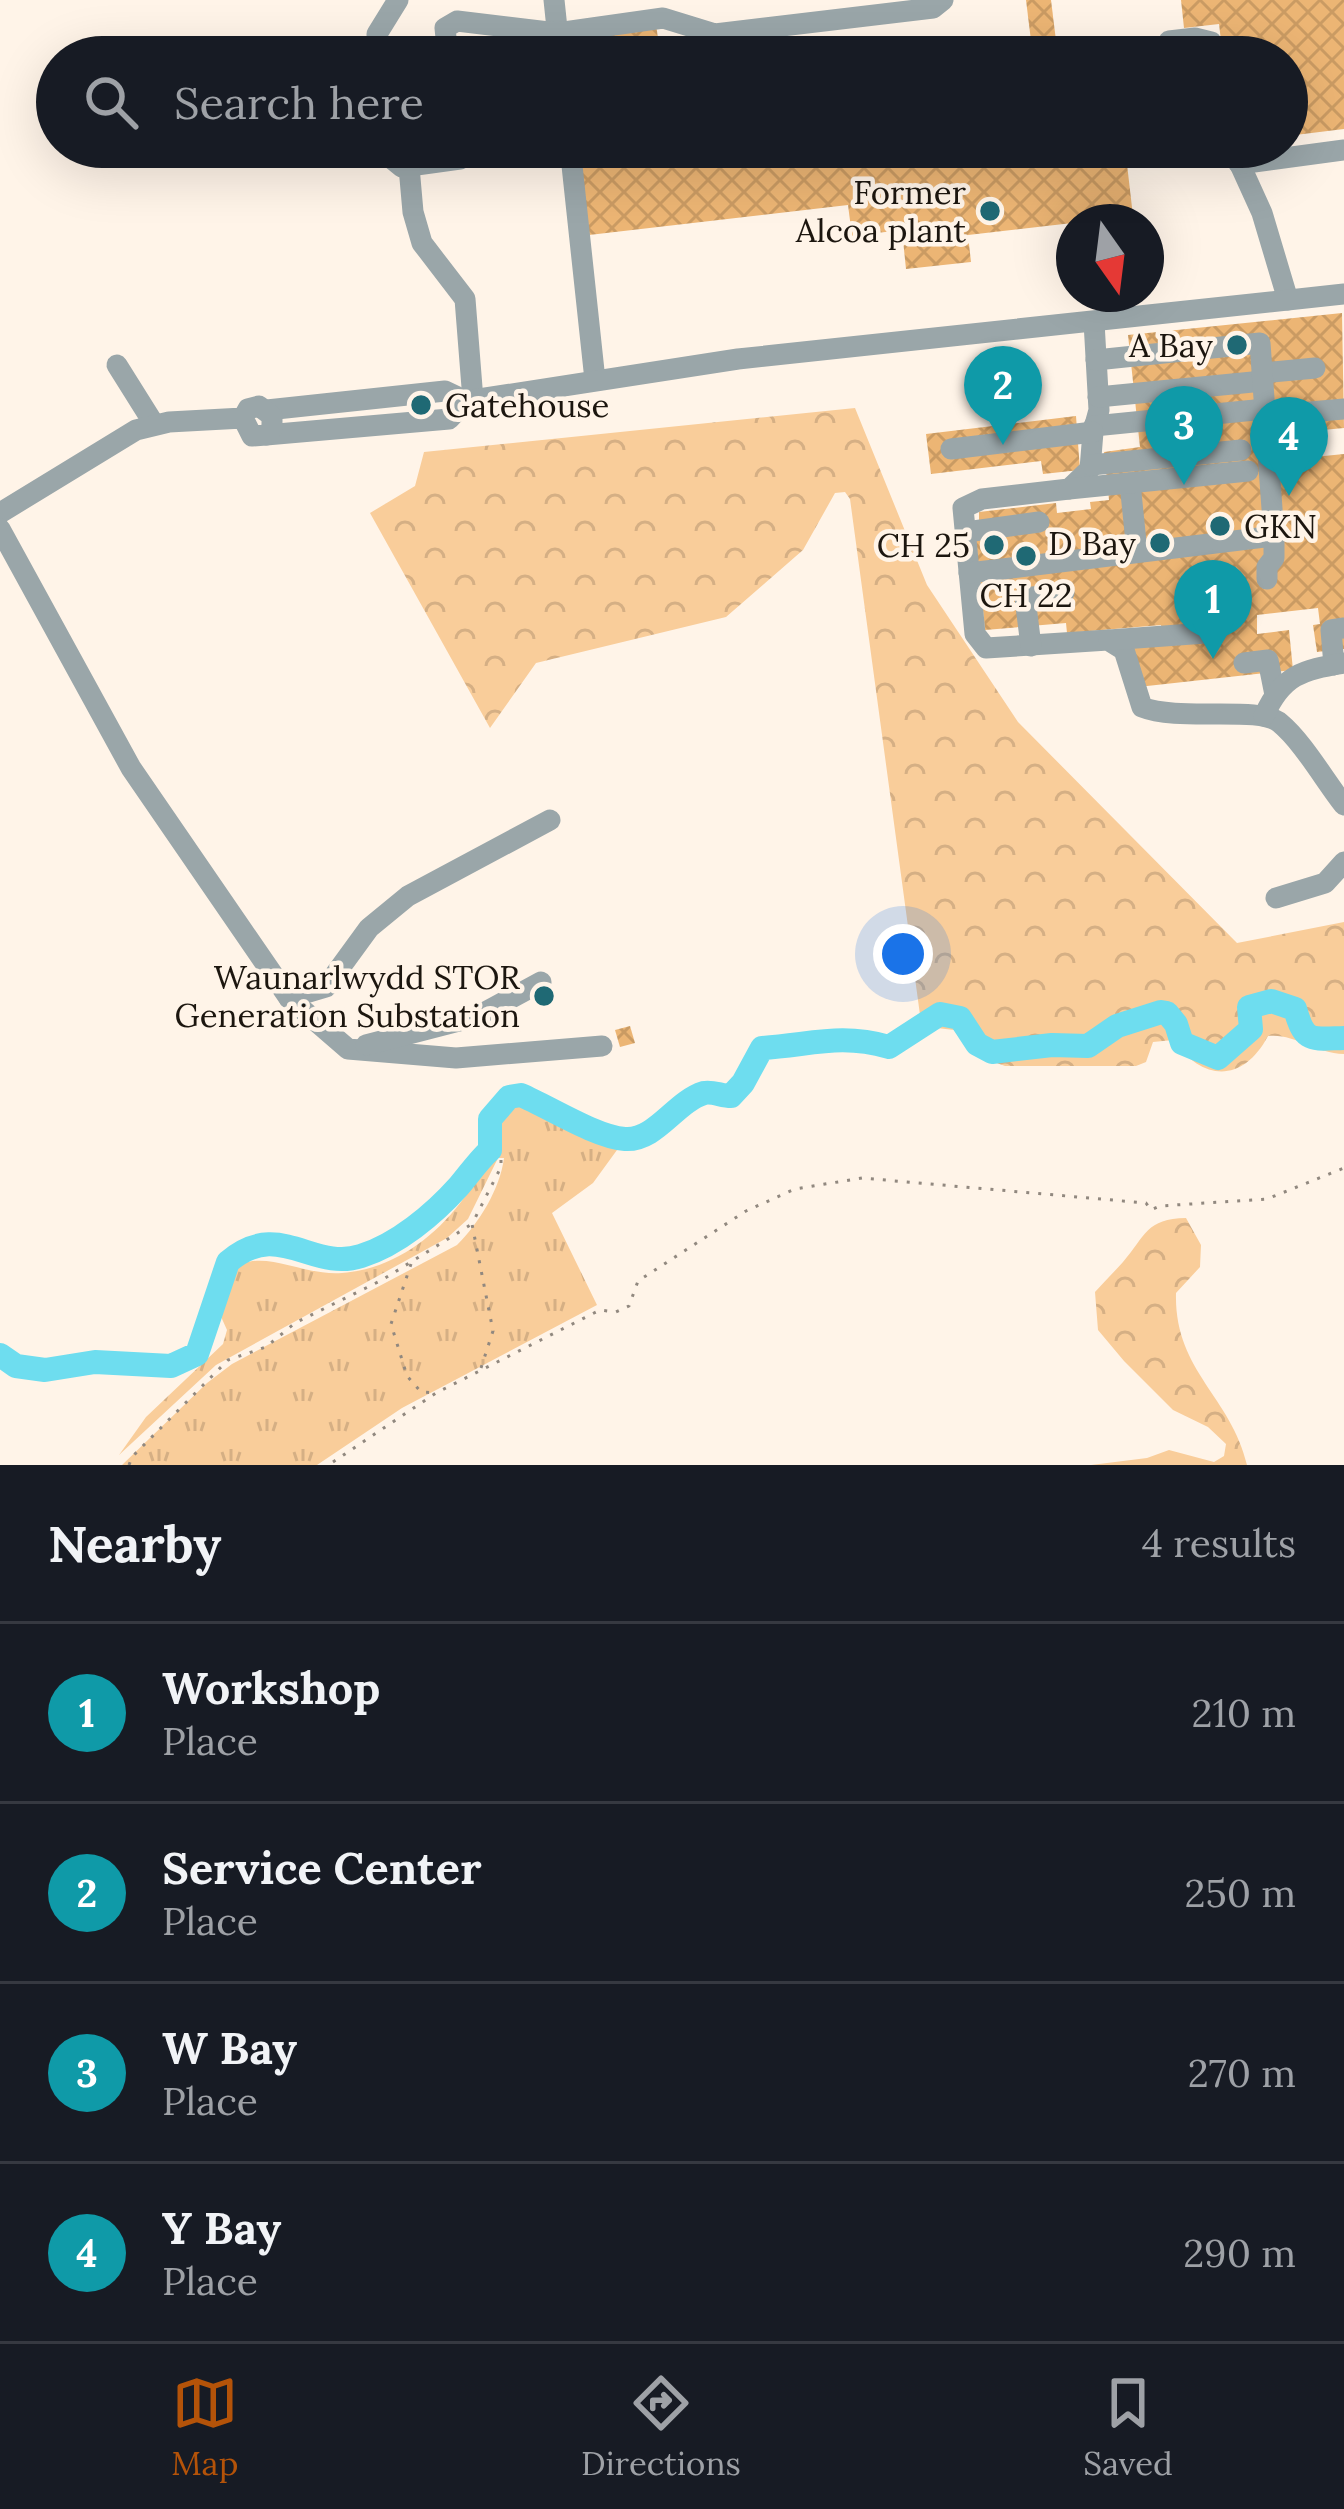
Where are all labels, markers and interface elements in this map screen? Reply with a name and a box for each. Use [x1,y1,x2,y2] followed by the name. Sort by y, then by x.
[36,36,1308,168] search box
[78,69,144,135] icon: search
[174,74,424,131] text: Search here
[795,171,967,251] place label: Former Alcoa plant
[977,198,1003,224] marker: Former Alcoa plant
[1056,204,1164,312] north arrow
[1128,324,1214,366] place label: A Bay
[1224,332,1250,358] marker: A Bay
[964,346,1042,445] pin: 2
[445,384,610,426] place label: Gatehouse
[1145,386,1223,485] pin: 3
[408,392,434,418] marker: Gatehouse
[1250,397,1328,496] pin: 4
[1244,505,1317,547] place label: GKN
[1207,513,1233,539] marker: GKN
[1048,522,1137,564] place label: D Bay
[877,524,970,566] place label: CH 25
[1147,530,1173,556] marker: D Bay
[981,532,1007,558] marker: CH 25
[1013,543,1039,569] marker: CH 22
[1174,560,1252,659] pin: 1
[980,574,1072,616] place label: CH 22
[873,924,933,984] your location
[175,956,520,1036] place label: Waunarlwydd STOR Generation Substation
[531,983,557,1009] marker: Waunarlwydd STOR Generation Substation
[48,1511,221,1576] text: Nearby
[1142,1518,1296,1568] text: 4 results
[162,1659,380,1716] text: Workshop
[79,1688,95,1738] text: 1
[1192,1688,1296,1738] text: 210 m
[162,1716,258,1766] text: Place
[162,1839,482,1896] text: Service Center
[77,1868,97,1918] text: 2
[1184,1868,1296,1918] text: 250 m
[162,1896,258,1946] text: Place
[162,2019,297,2076] text: W Bay
[76,2048,98,2098] text: 3
[1188,2048,1296,2098] text: 270 m
[162,2076,258,2126] text: Place
[162,2199,281,2256] text: Y Bay
[76,2228,98,2278] text: 4
[1183,2228,1296,2278] text: 290 m
[162,2256,258,2306] text: Place
[171,2370,238,2484] tab: Map
[581,2370,741,2484] tab: Directions
[1083,2370,1173,2484] tab: Saved

